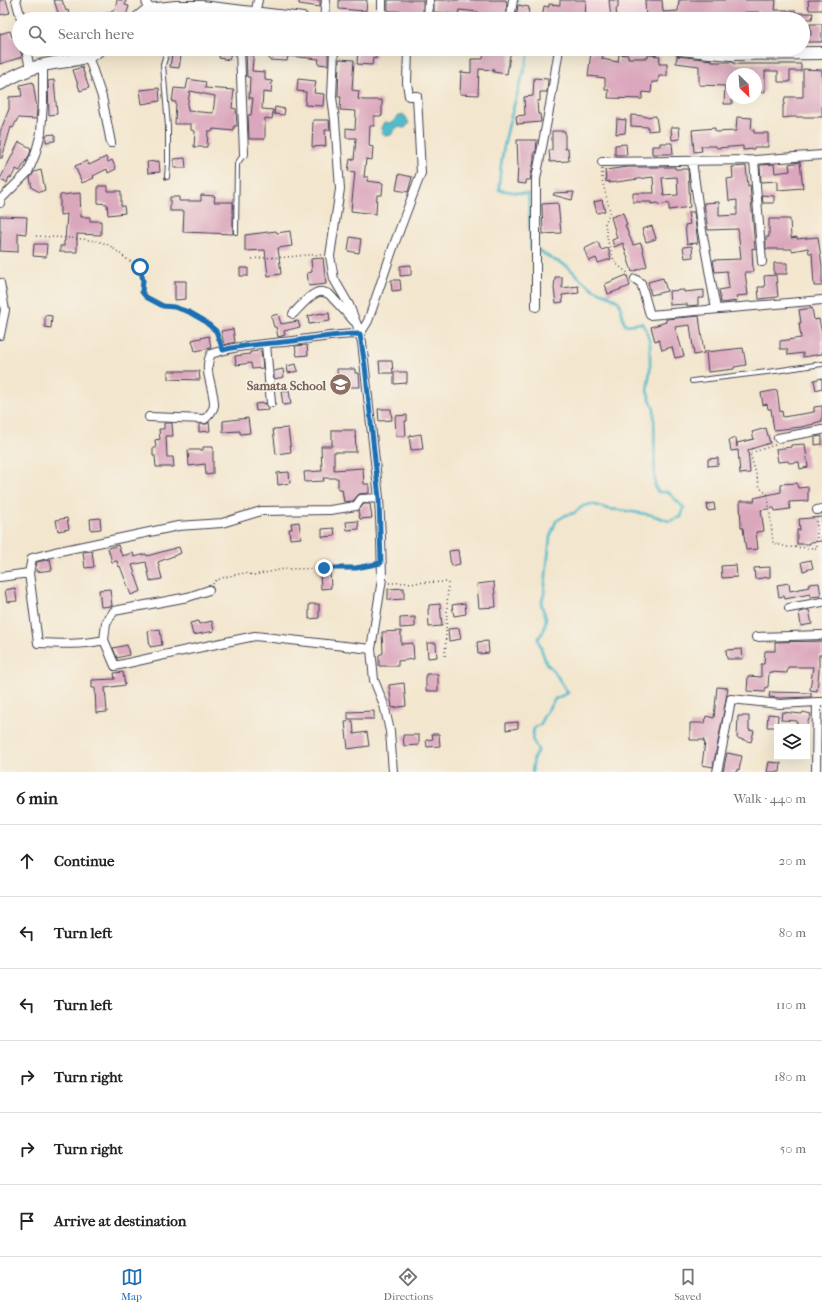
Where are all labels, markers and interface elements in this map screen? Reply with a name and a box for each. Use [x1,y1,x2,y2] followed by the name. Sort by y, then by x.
[12,12,810,56] search box
[26,23,48,45] icon: search
[58,25,134,43] text: Search here
[726,68,762,104] north arrow
[131,258,149,276] route start
[328,372,354,398] school or university icon: Samata School
[247,378,326,393] place label: Samata School
[315,559,333,577] route end
[774,724,810,760] map controls
[774,724,810,760] button: layers
[16,788,58,808] text: 6 min
[733,791,806,806] text: Walk · 440 m
[16,850,38,872] icon: ahead
[54,852,114,870] text: Continue
[779,853,806,868] text: 20 m
[16,922,38,944] icon: left
[54,924,112,942] text: Turn left
[779,925,806,940] text: 80 m
[16,994,38,1016] icon: left
[54,996,112,1014] text: Turn left
[776,997,806,1012] text: 110 m
[16,1066,38,1088] icon: right
[54,1068,123,1086] text: Turn right
[774,1069,806,1084] text: 180 m
[16,1138,38,1160] icon: right
[54,1140,123,1158] text: Turn right
[780,1141,806,1156] text: 50 m
[16,1210,38,1232] icon: arrive
[54,1212,186,1230] text: Arrive at destination
[121,1266,143,1303] tab: Map
[384,1266,433,1303] tab: Directions
[674,1266,701,1303] tab: Saved

